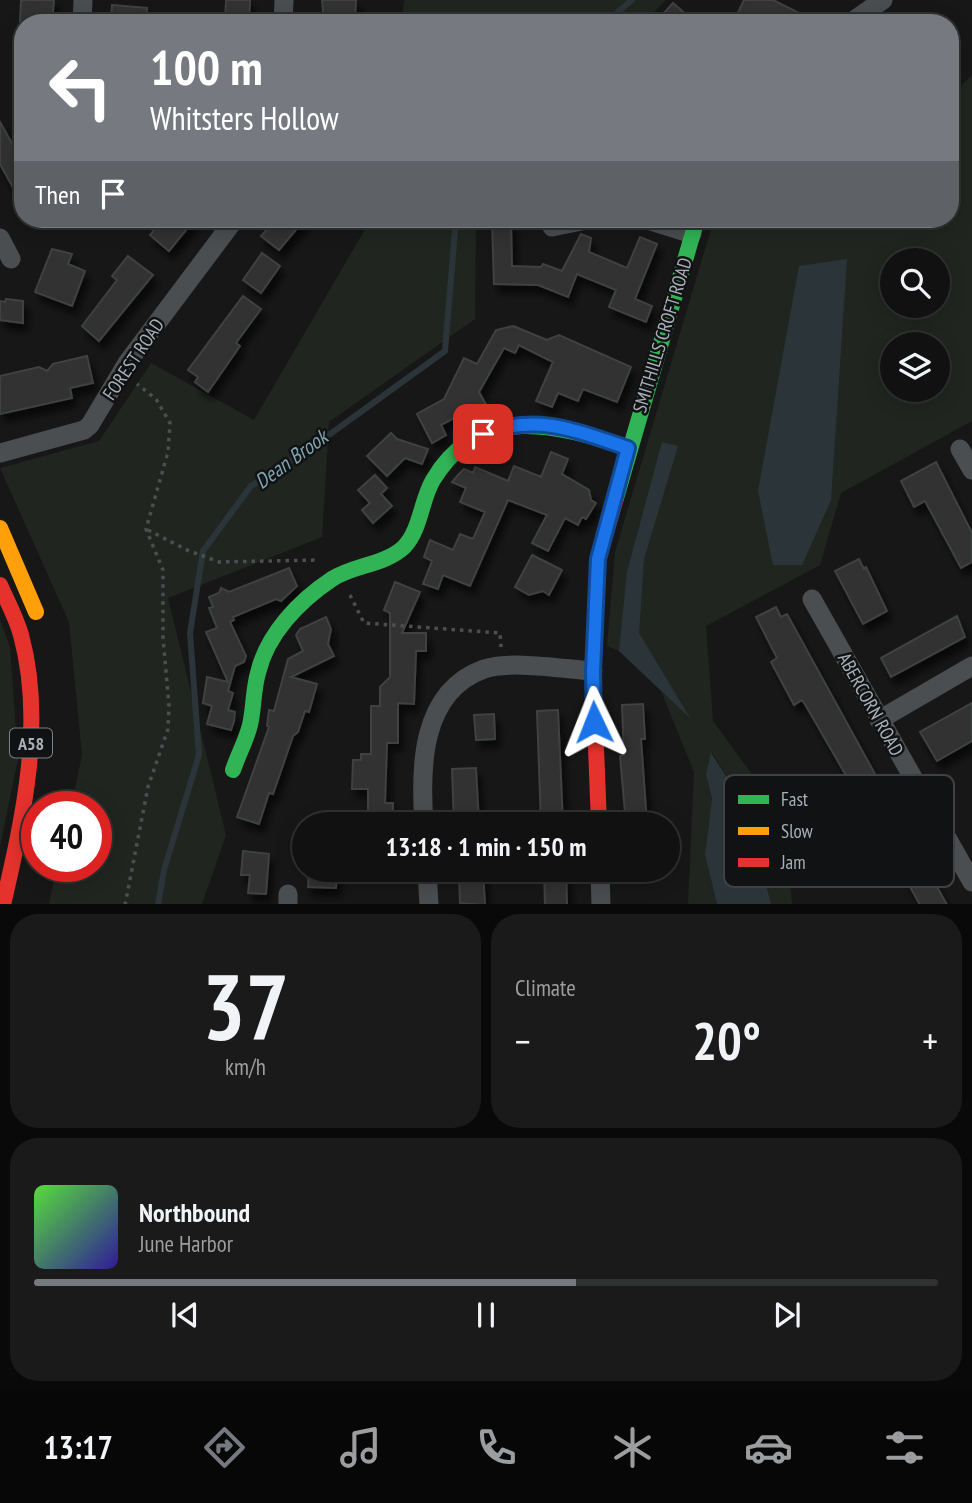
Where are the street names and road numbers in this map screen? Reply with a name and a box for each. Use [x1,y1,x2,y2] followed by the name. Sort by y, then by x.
[627,255,697,415] street label: SMITHILLS CROFT ROAD
[97,314,169,404] street label: FOREST ROAD
[833,648,909,760] street label: ABERCORN ROAD
[10,728,52,758] road number: A58

